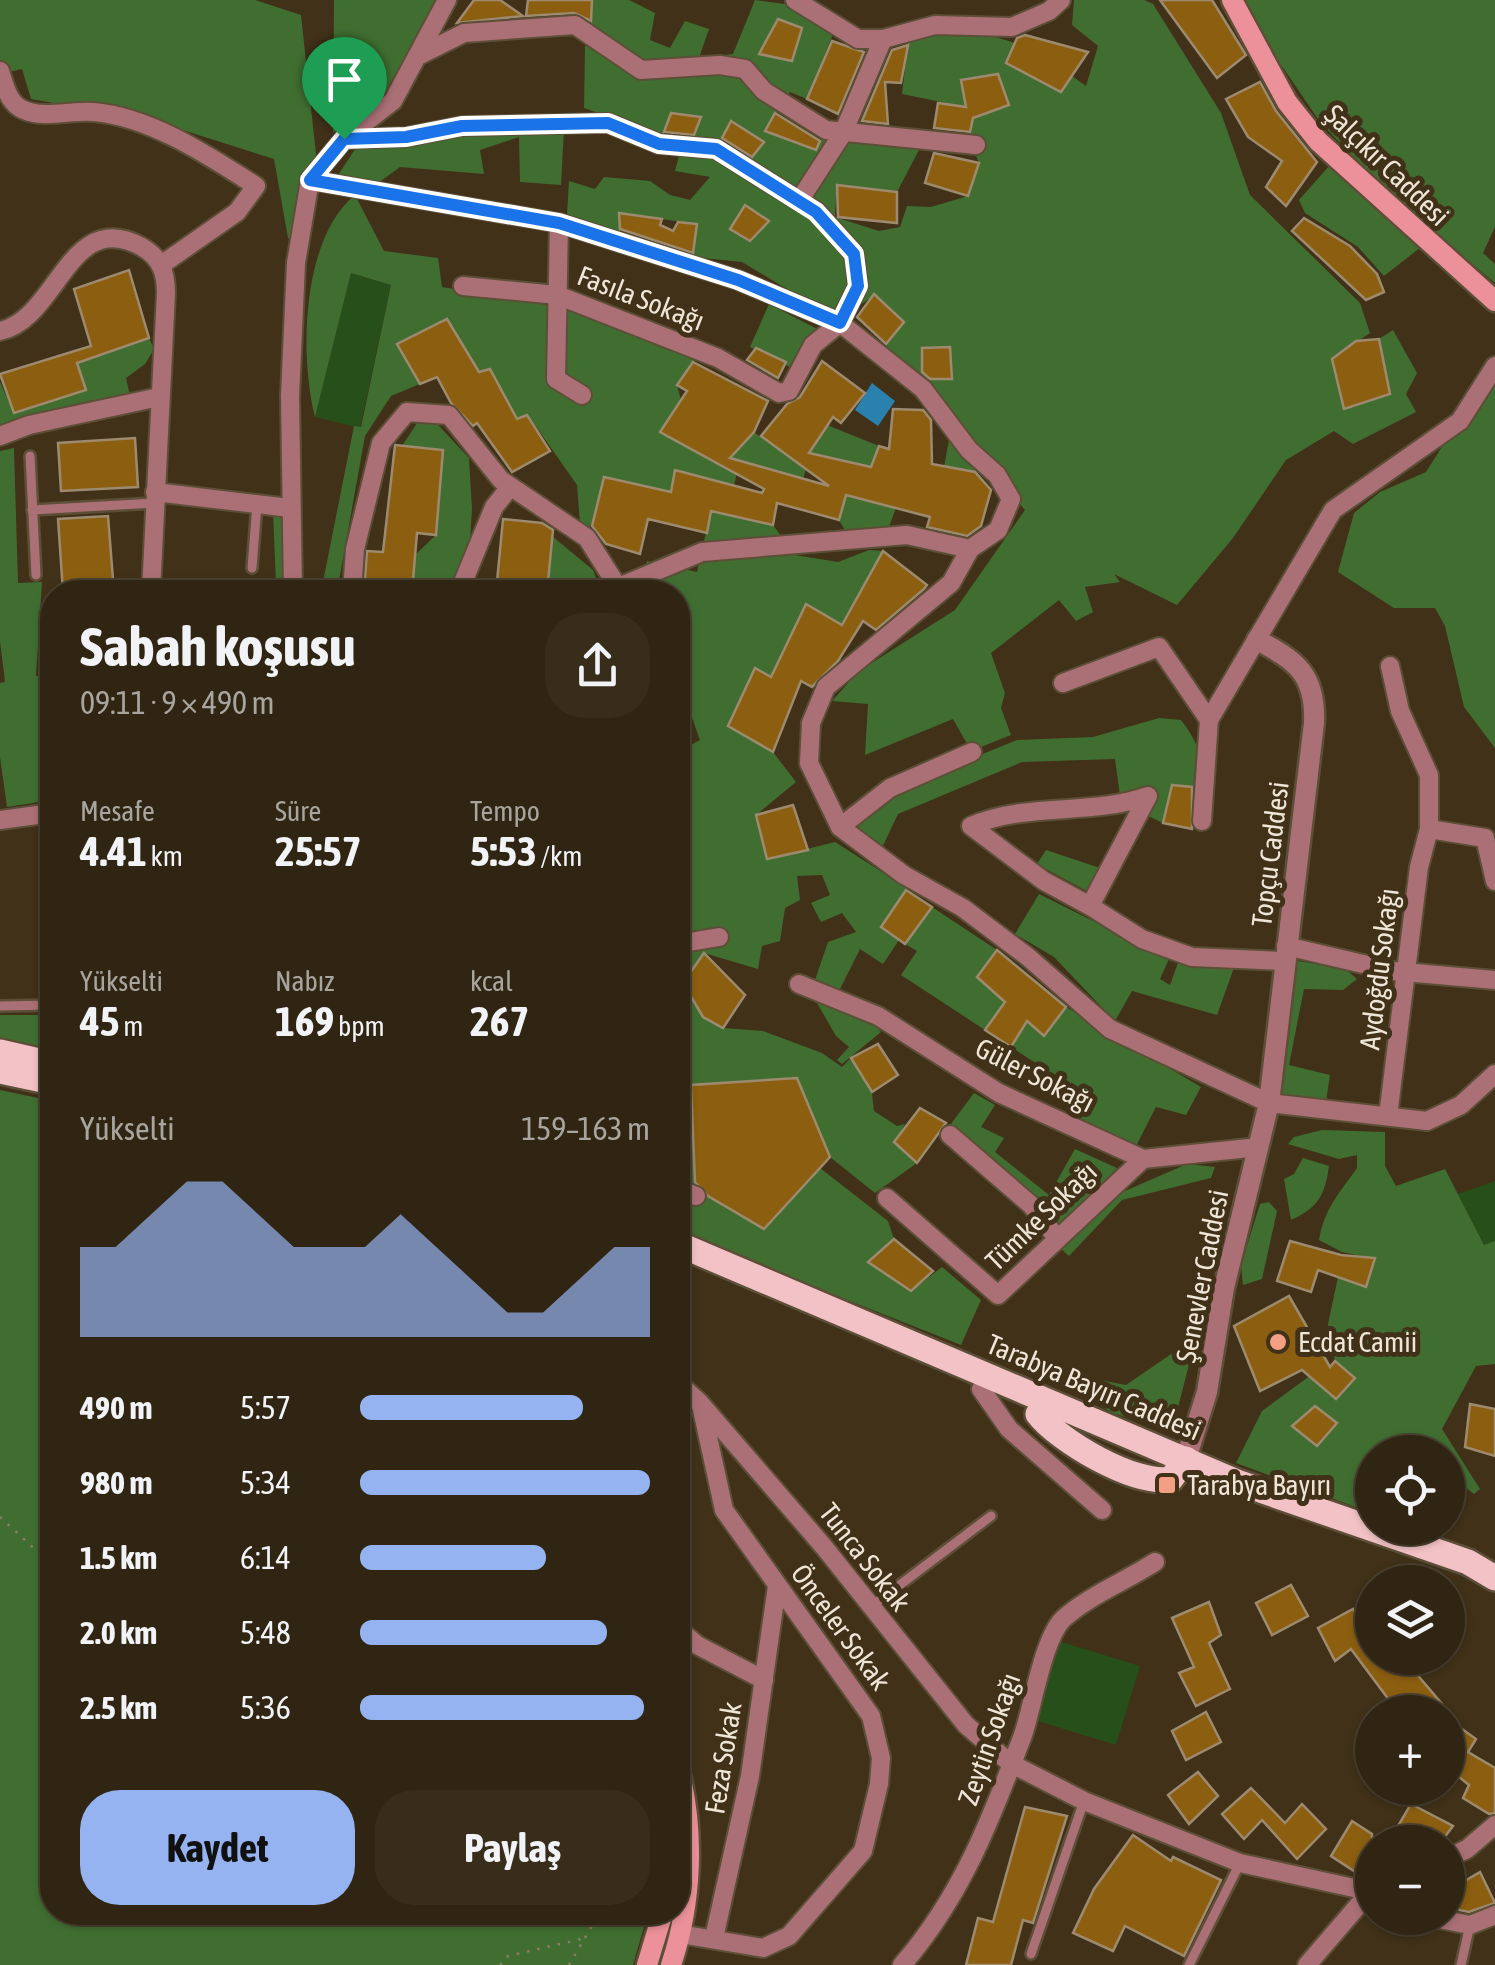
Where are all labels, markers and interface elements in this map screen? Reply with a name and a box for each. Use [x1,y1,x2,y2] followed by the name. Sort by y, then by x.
[302,37,387,140] pin
[317,52,372,107] icon: arrive
[1318,98,1456,232] street label: Şalçıkır Caddesi
[573,259,709,337] street label: Fasıla Sokağı
[545,613,650,718] button: share
[80,615,355,678] text: Sabah koşusu
[80,684,274,721] text: 09:11 · 9 × 490 m
[1245,780,1295,928] street label: Topçu Caddesi
[80,795,155,827] text: Mesafe
[275,795,321,827] text: Süre
[470,795,540,827] text: Tempo
[80,827,147,875] text: 4.41
[275,827,361,875] text: 25:57
[470,827,537,875] text: 5:53
[147,840,183,872] text: km
[537,840,582,872] text: /km
[1353,887,1405,1051] street label: Aydoğdu Sokağı
[80,965,163,997] text: Yükselti
[275,965,334,997] text: Nabız
[470,965,513,997] text: kcal
[80,997,119,1045] text: 45
[275,997,334,1045] text: 169
[470,997,529,1045] text: 267
[119,1010,143,1042] text: m
[334,1010,385,1042] text: bpm
[970,1031,1100,1119] street label: Güler Sokağı
[80,1110,175,1147] text: Yükselti
[521,1110,650,1147] text: 159–163 m
[979,1155,1103,1277] street label: Tümke Sokağı
[1170,1187,1234,1365] street label: Şenevler Caddesi
[1298,1326,1417,1358] place label: Ecdat Camii
[982,1327,1206,1447] street label: Tarabya Bayırı Caddesi
[1267,1331,1289,1353] marker: Ecdat Camii
[80,1389,153,1426] text: 490 m
[240,1389,291,1426] text: 5:57
[1355,1435,1465,1935] map controls
[1355,1435,1465,1545] button: locate
[80,1464,153,1501] text: 980 m
[240,1464,291,1501] text: 5:34
[1187,1469,1331,1501] place label: Tarabya Bayırı
[1156,1474,1178,1496] marker: Tarabya Bayırı
[813,1497,917,1617] street label: Tunca Sokak
[80,1539,157,1576] text: 1.5 km
[240,1539,291,1576] text: 6:14
[785,1558,897,1696] street label: Önceler Sokak
[1355,1565,1465,1675] button: layers
[80,1614,157,1651] text: 2.0 km
[240,1614,291,1651] text: 5:48
[952,1669,1026,1809] street label: Zeytin Sokağı
[80,1689,157,1726] text: 2.5 km
[240,1689,291,1726] text: 5:36
[1355,1695,1465,1805] button: +
[698,1700,748,1816] street label: Feza Sokak
[80,1790,355,1905] button: Kaydet
[375,1790,650,1905] button: Paylaş
[1355,1825,1465,1935] button: −

